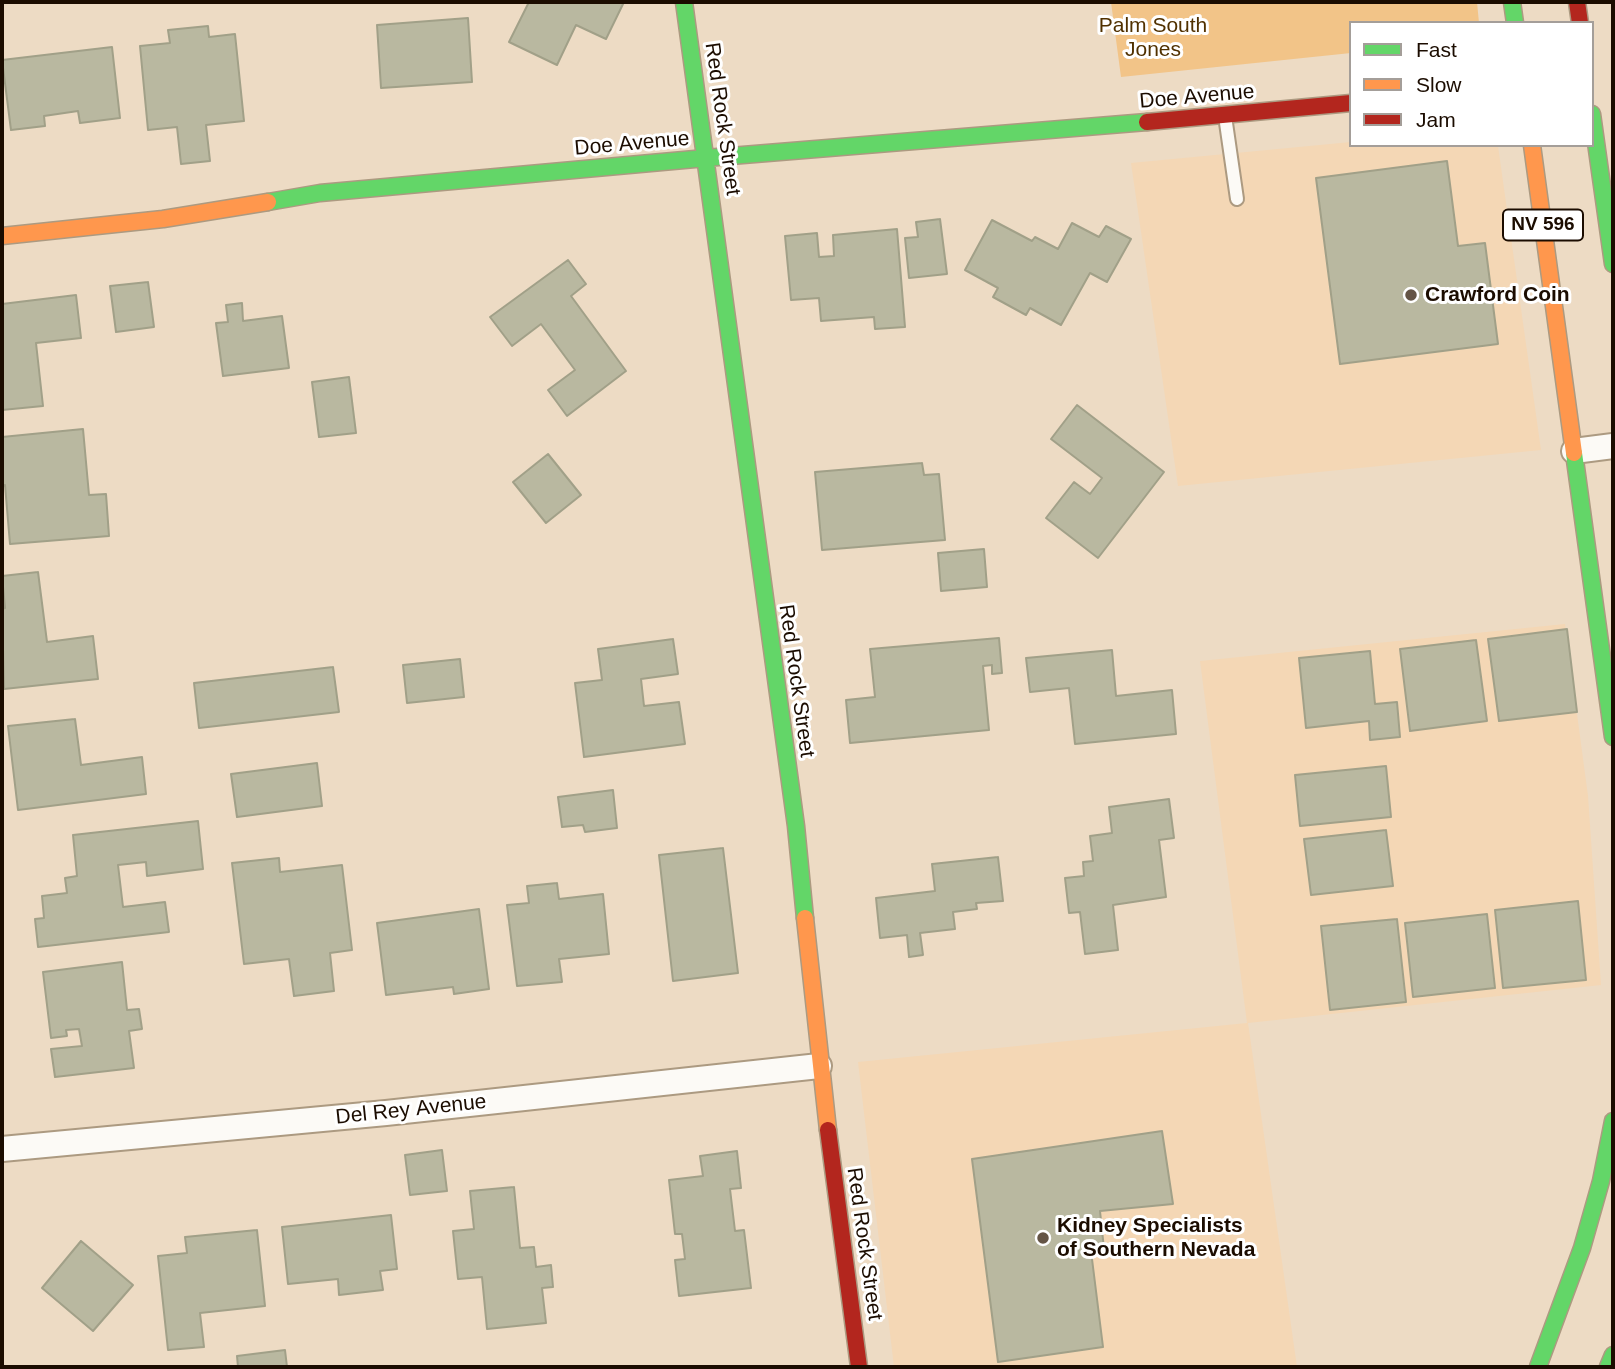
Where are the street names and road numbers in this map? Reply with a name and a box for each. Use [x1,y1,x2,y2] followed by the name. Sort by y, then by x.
[699,41,745,197] street label: Red Rock Street
[1139,79,1255,115] street label: Doe Avenue
[574,126,690,162] street label: Doe Avenue
[1503,210,1583,241] road number: NV 596
[773,603,819,759] street label: Red Rock Street
[334,1090,488,1130] street label: Del Rey Avenue
[841,1166,887,1322] street label: Red Rock Street

